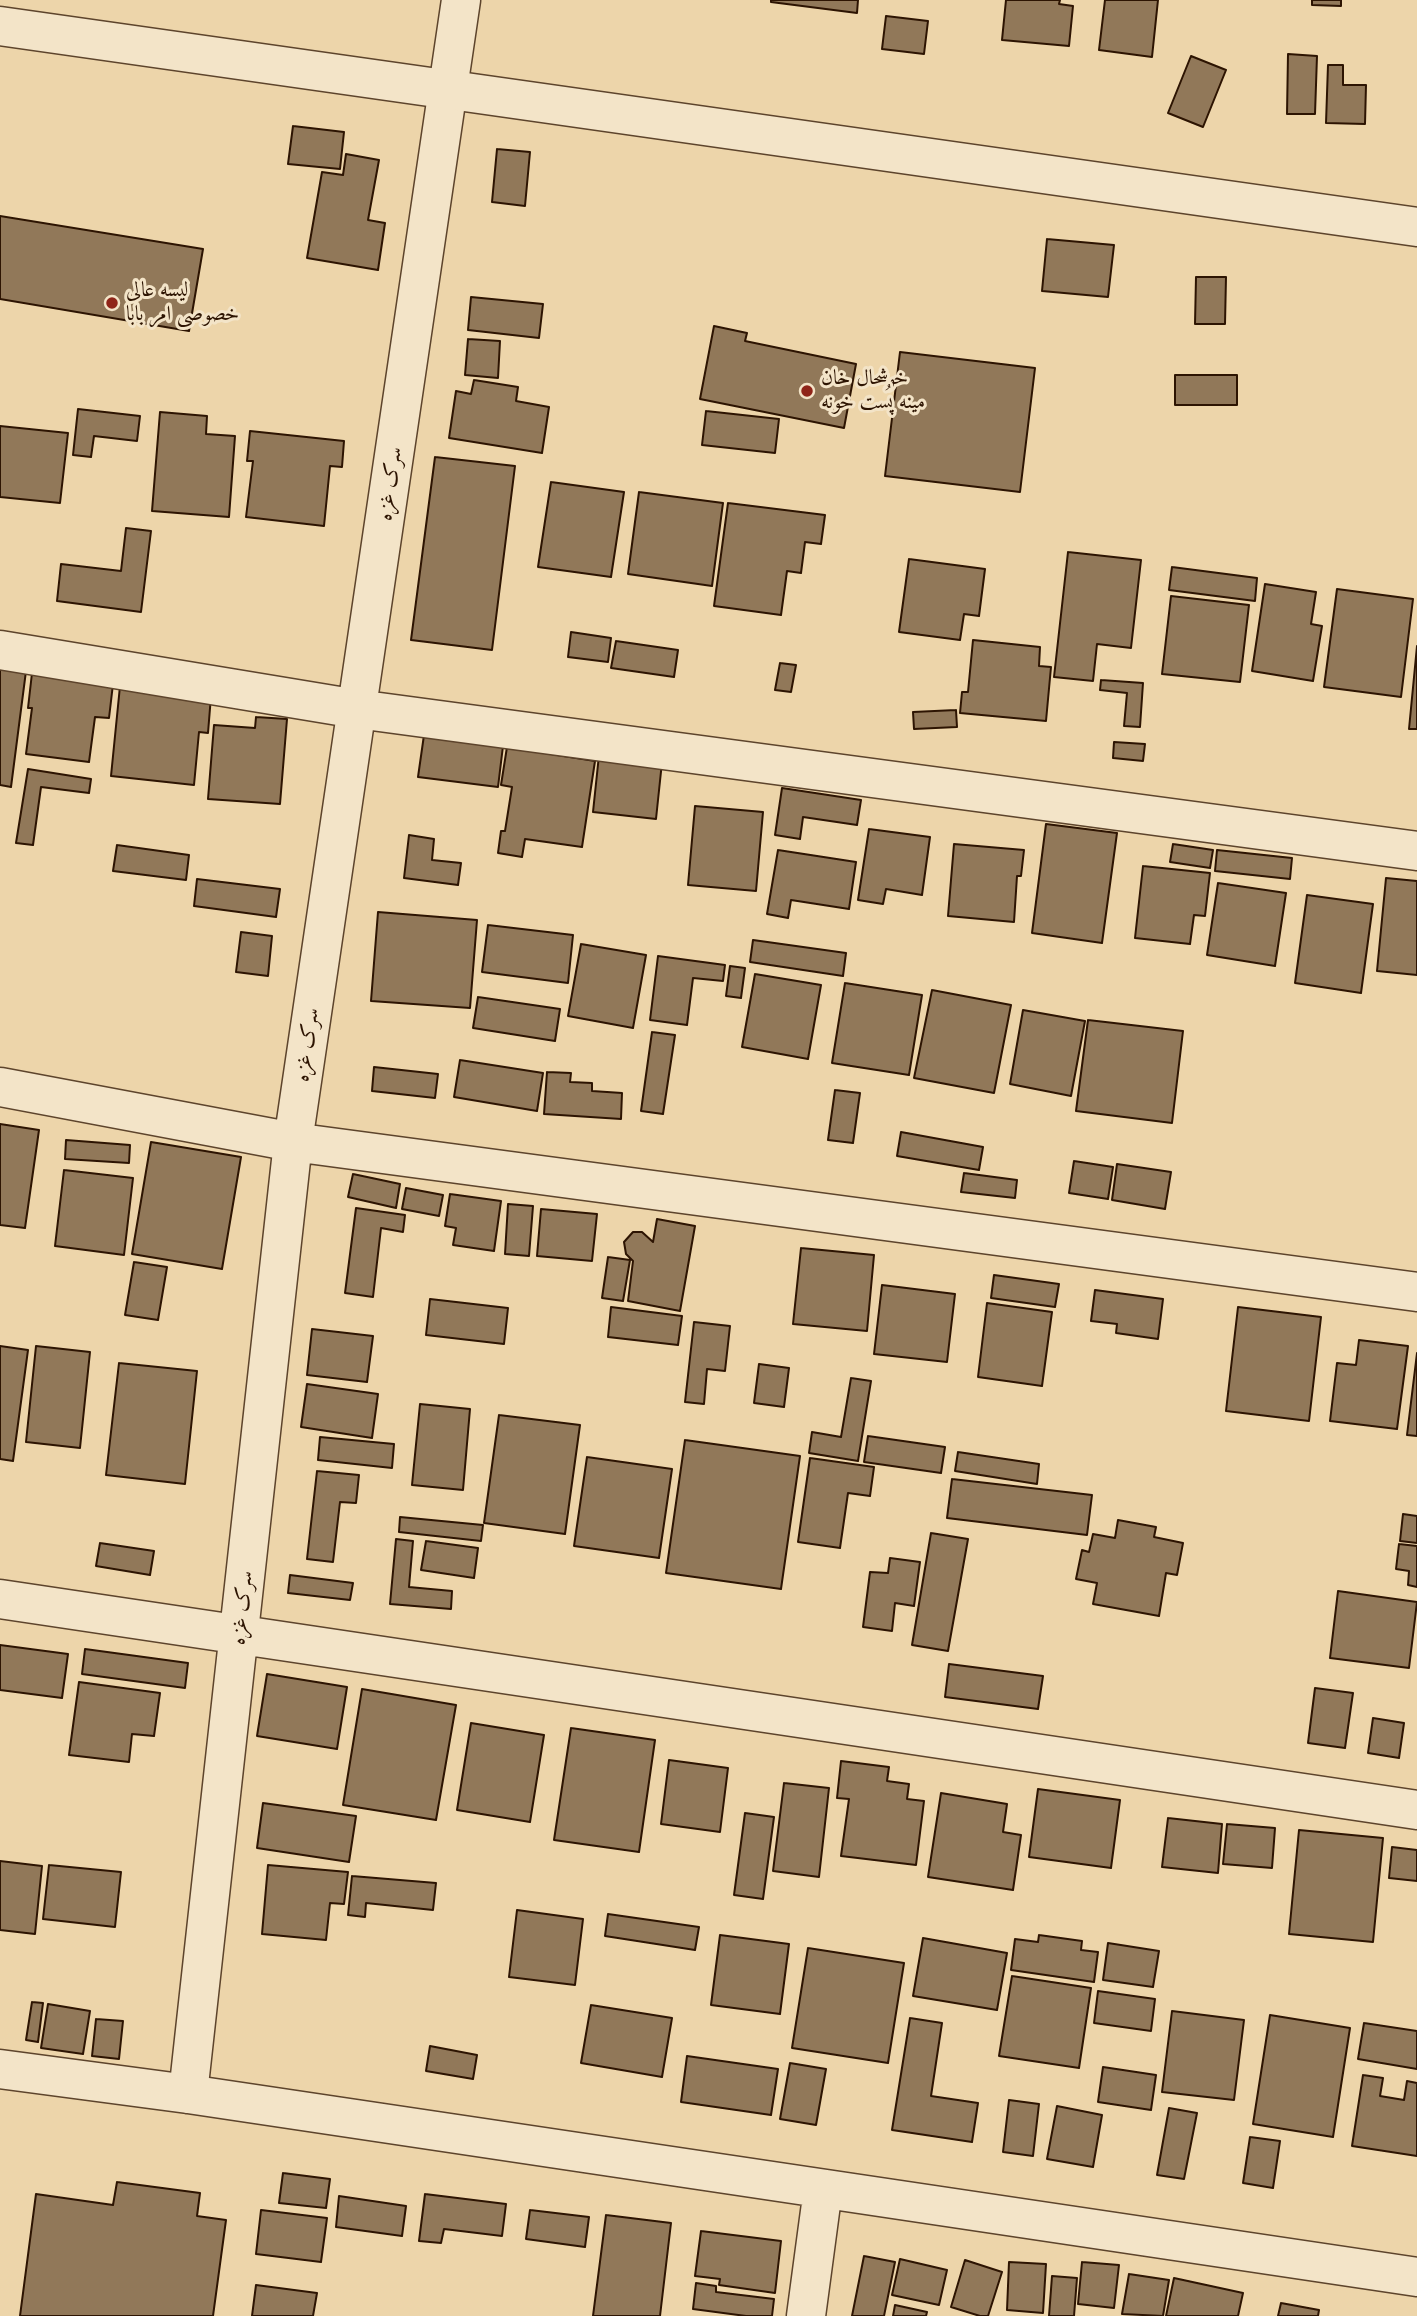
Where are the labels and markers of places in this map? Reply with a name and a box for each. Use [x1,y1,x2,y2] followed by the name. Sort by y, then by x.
[126,278,239,328] place label: لیسه عالی خصوصی امر بابا
[104,295,120,311] marker: لیسه عالی خصوصی امر بابا
[821,366,925,416] place label: خوشحال خان مینه پُست خونه
[799,383,815,399] marker: خوشحال خان مینه پُست خونه

